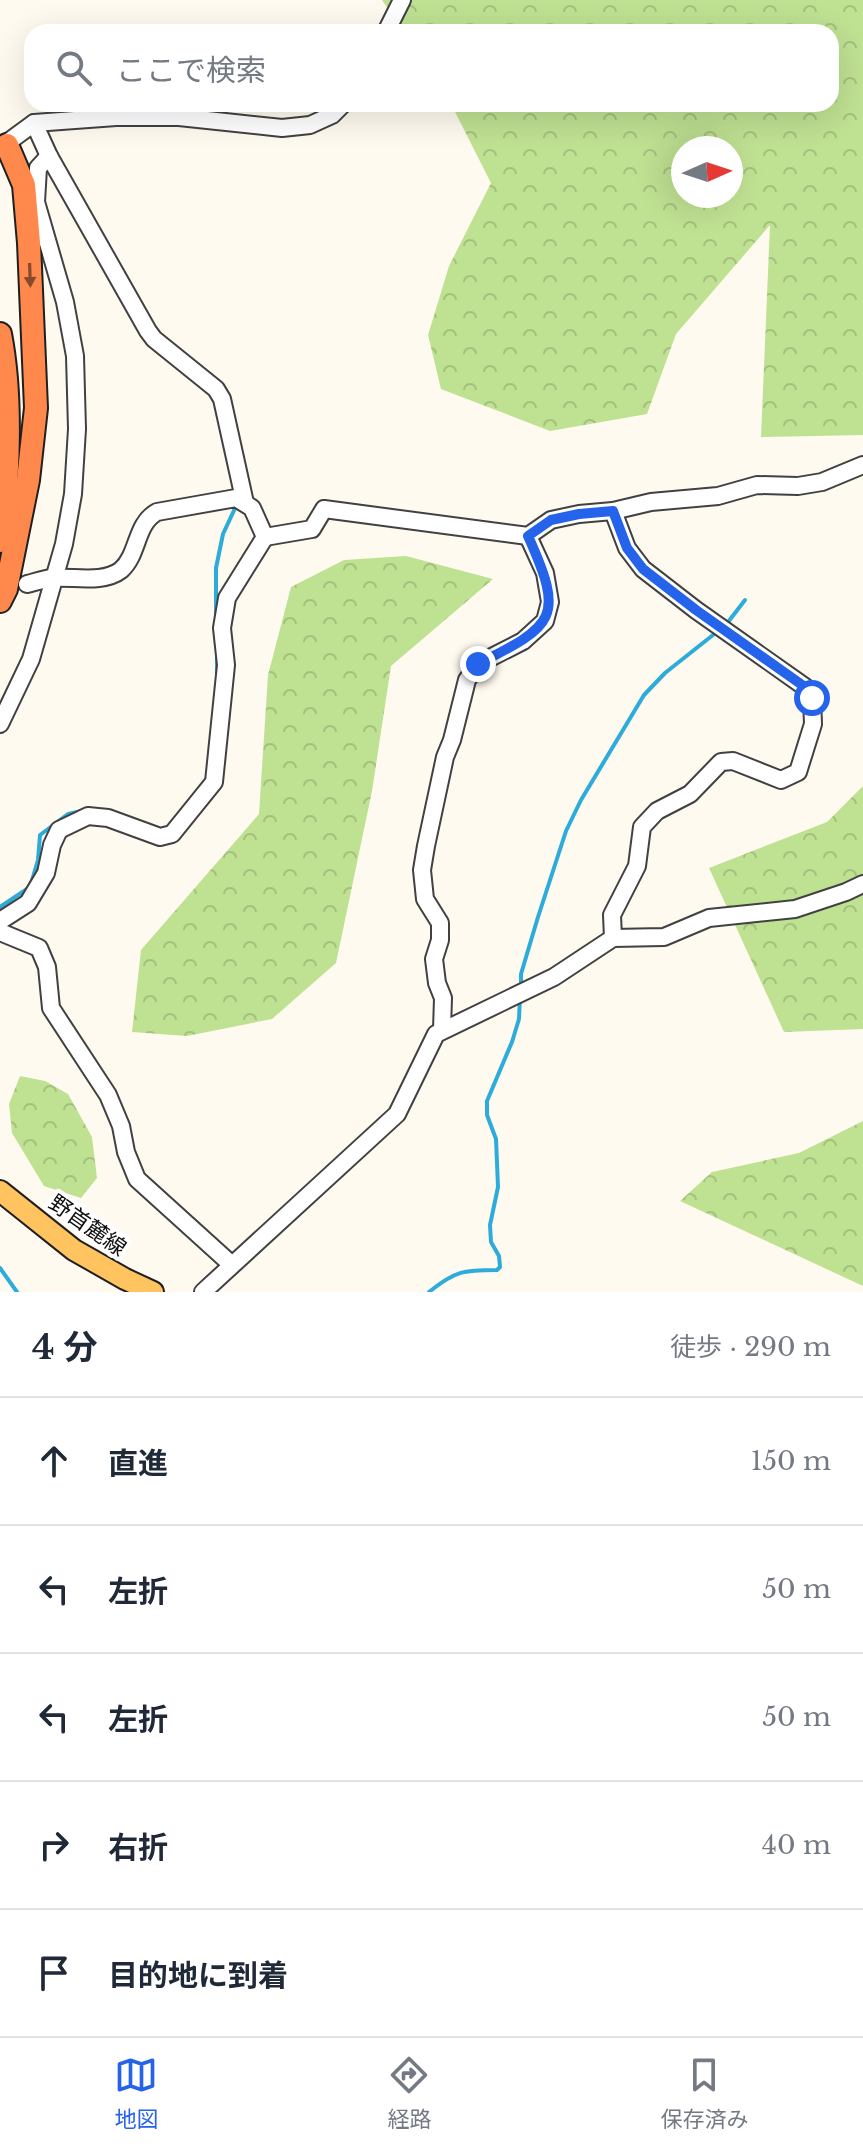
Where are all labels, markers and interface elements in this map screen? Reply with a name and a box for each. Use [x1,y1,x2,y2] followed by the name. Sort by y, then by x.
[24,24,839,112] search box
[52,46,96,90] icon: search
[116,52,266,89] text: ここで検索
[671,136,743,208] north arrow
[24,263,37,288] one-way arrow
[460,646,496,682] route end
[794,680,830,716] route start
[44,1189,132,1262] street label: 野首麓線
[32,1326,98,1368] text: 4 分
[670,1331,831,1363] text: 徒歩 · 290 m
[32,1439,76,1483] icon: ahead
[108,1445,168,1482] text: 直進
[751,1445,831,1477] text: 150 m
[32,1567,76,1611] icon: left
[108,1573,168,1610] text: 左折
[762,1573,831,1605] text: 50 m
[32,1695,76,1739] icon: left
[108,1701,168,1738] text: 左折
[762,1701,831,1733] text: 50 m
[32,1823,76,1867] icon: right
[108,1829,168,1866] text: 右折
[762,1829,831,1861] text: 40 m
[32,1951,76,1995] icon: arrive
[108,1957,288,1994] text: 目的地に到着
[114,2053,159,2133] tab: 地図
[387,2053,432,2133] tab: 経路
[660,2053,749,2133] tab: 保存済み

